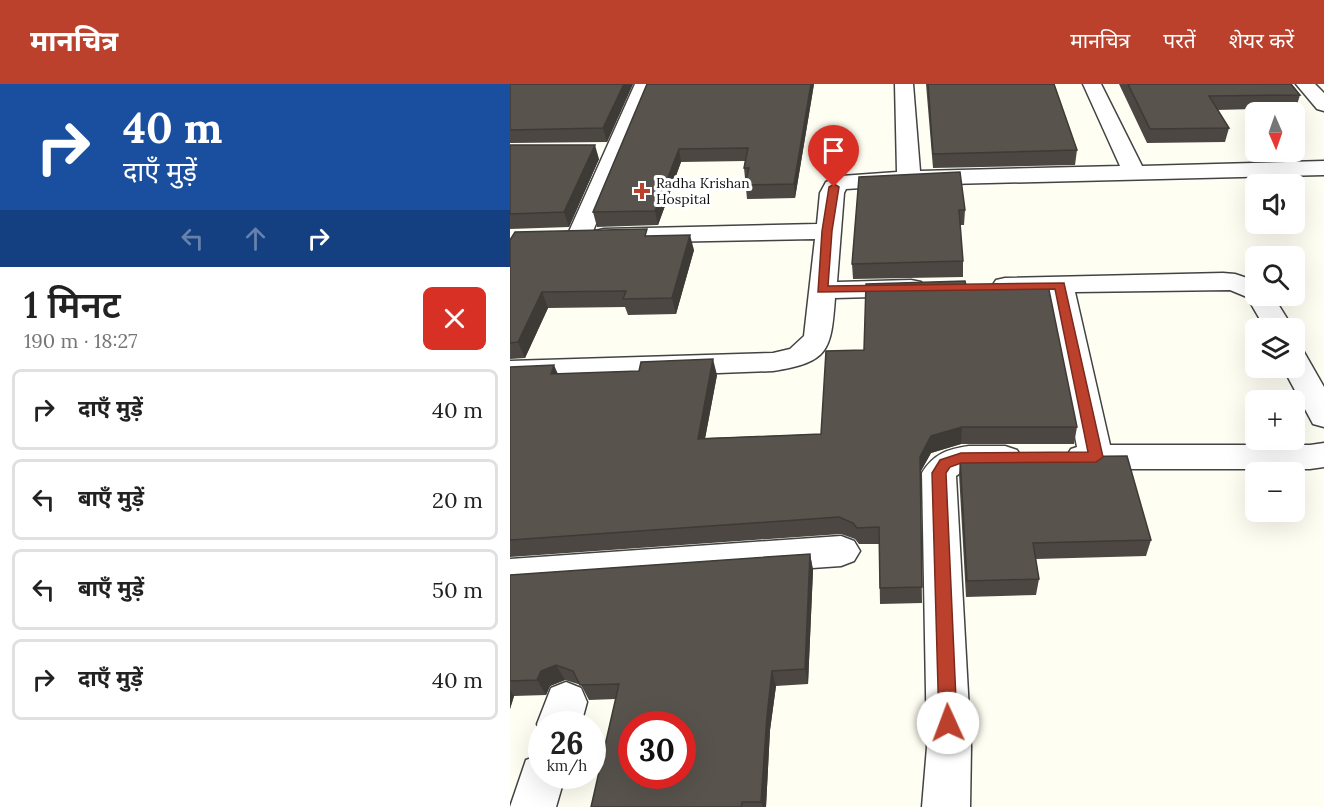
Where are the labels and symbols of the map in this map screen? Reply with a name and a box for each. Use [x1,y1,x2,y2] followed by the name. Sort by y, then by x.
[1245,102,1305,162] north arrow
[808,125,859,187] pin
[656,174,750,208] place label: Radha Krishan Hospital
[633,182,651,200] marker: Radha Krishan Hospital
[916,691,980,755] position arrow
[618,711,696,789] speed limit sign: 30

